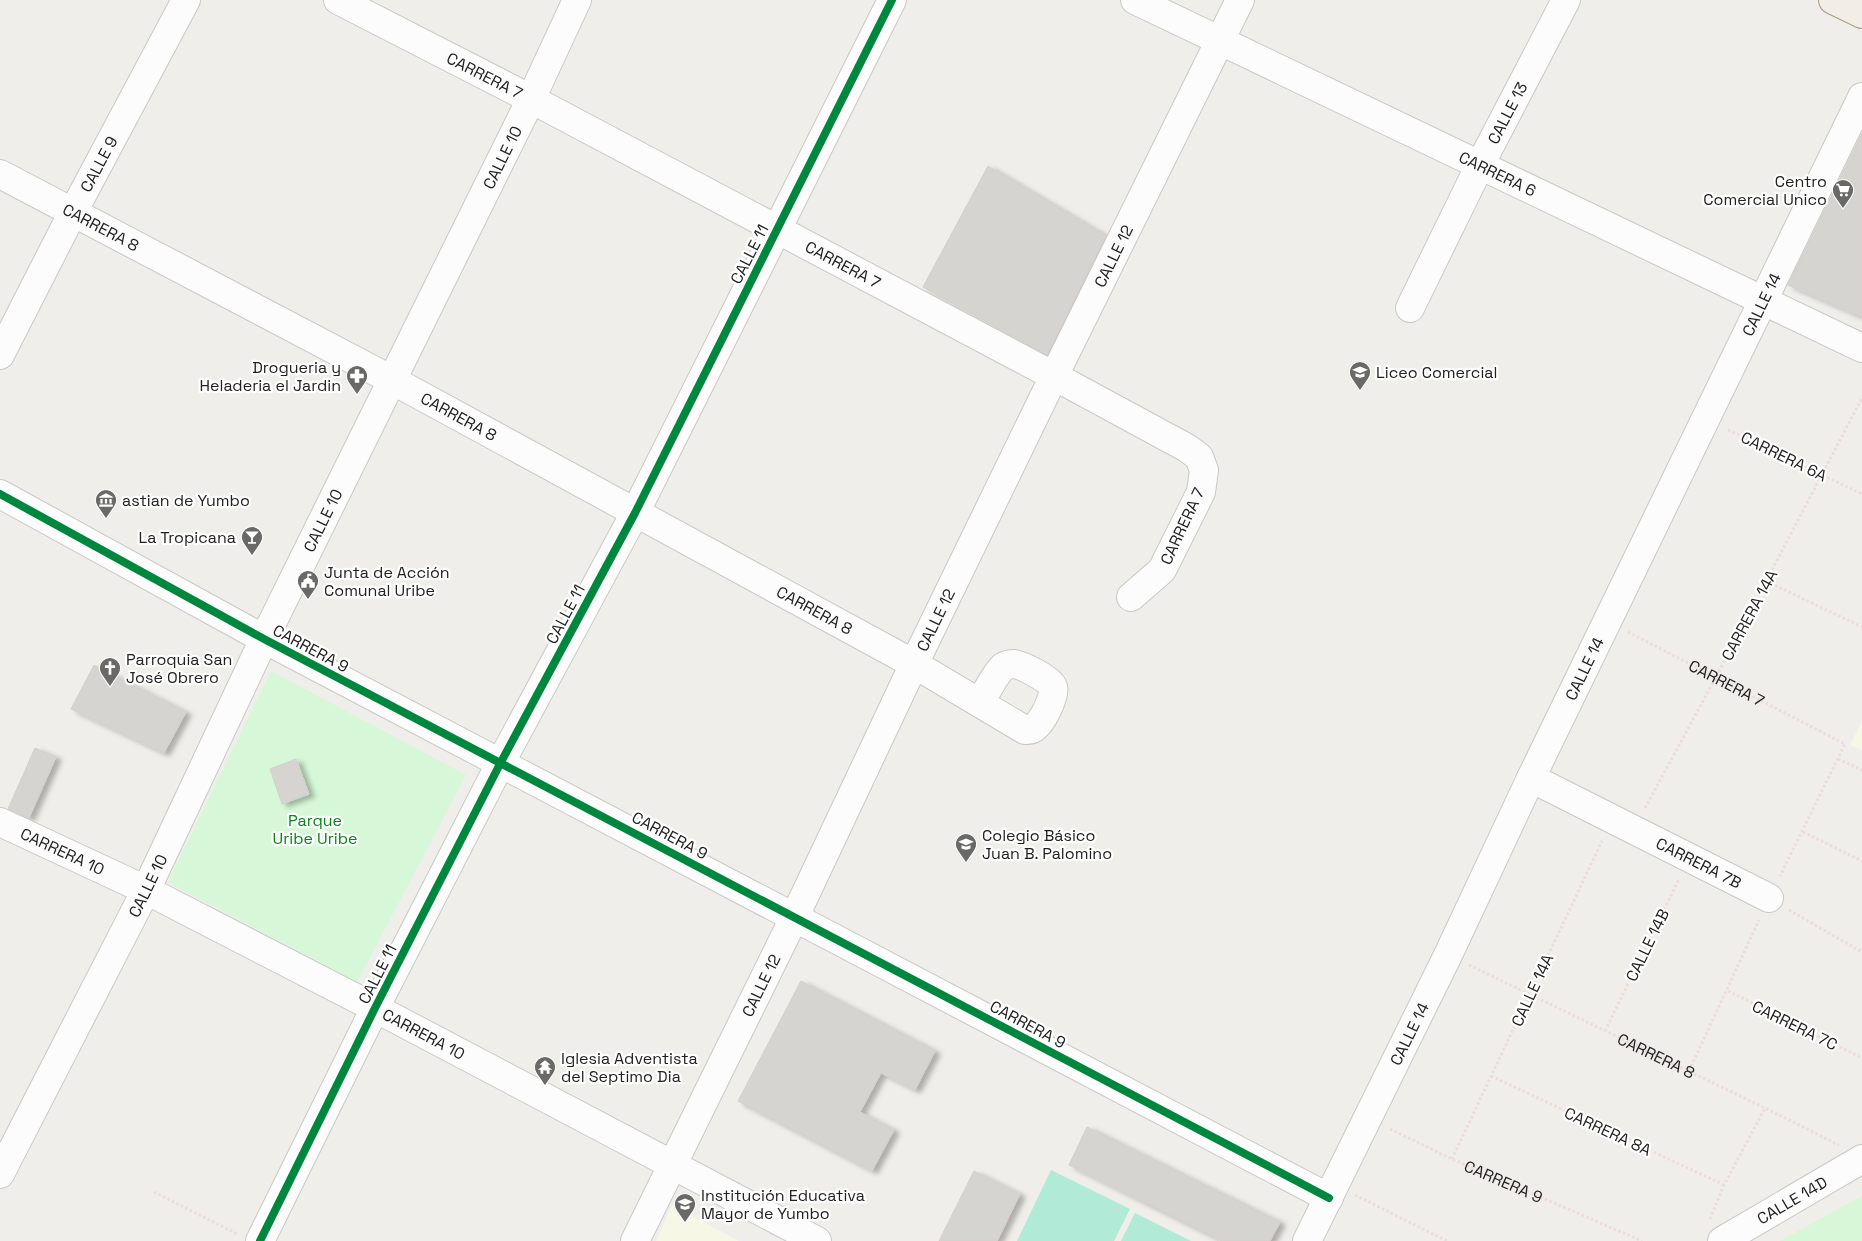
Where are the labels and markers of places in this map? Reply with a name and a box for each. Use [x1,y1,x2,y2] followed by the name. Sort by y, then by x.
[1703,171,1827,210] place label: Centro Comercial Unico
[1831,178,1855,209] supermarket icon: Centro Comercial Unico
[200,357,341,396] place label: Drogueria y Heladeria el Jardin
[1348,360,1372,391] school or university icon: Liceo Comercial
[1376,362,1497,383] place label: Liceo Comercial
[345,364,369,395] pharmacy icon: Drogueria y Heladeria el Jardin
[94,488,118,519] museum icon: astian de Yumbo
[122,490,250,511] place label: astian de Yumbo
[240,525,264,556] bar icon: La Tropicana
[139,527,236,548] place label: La Tropicana
[324,562,450,601] place label: Junta de Acción Comunal Uribe
[296,569,320,600] public building icon: Junta de Acción Comunal Uribe
[126,649,232,688] place label: Parroquia San José Obrero
[98,656,122,687] church icon: Parroquia San José Obrero
[982,825,1112,864] place label: Colegio Básico Juan B. Palomino
[954,832,978,863] school or university icon: Colegio Básico Juan B. Palomino
[561,1048,698,1087] place label: Iglesia Adventista del Septimo Dia
[533,1055,557,1086] temple icon: Iglesia Adventista del Septimo Dia
[701,1185,865,1224] place label: Institución Educativa Mayor de Yumbo
[673,1192,697,1223] school or university icon: Institución Educativa Mayor de Yumbo

